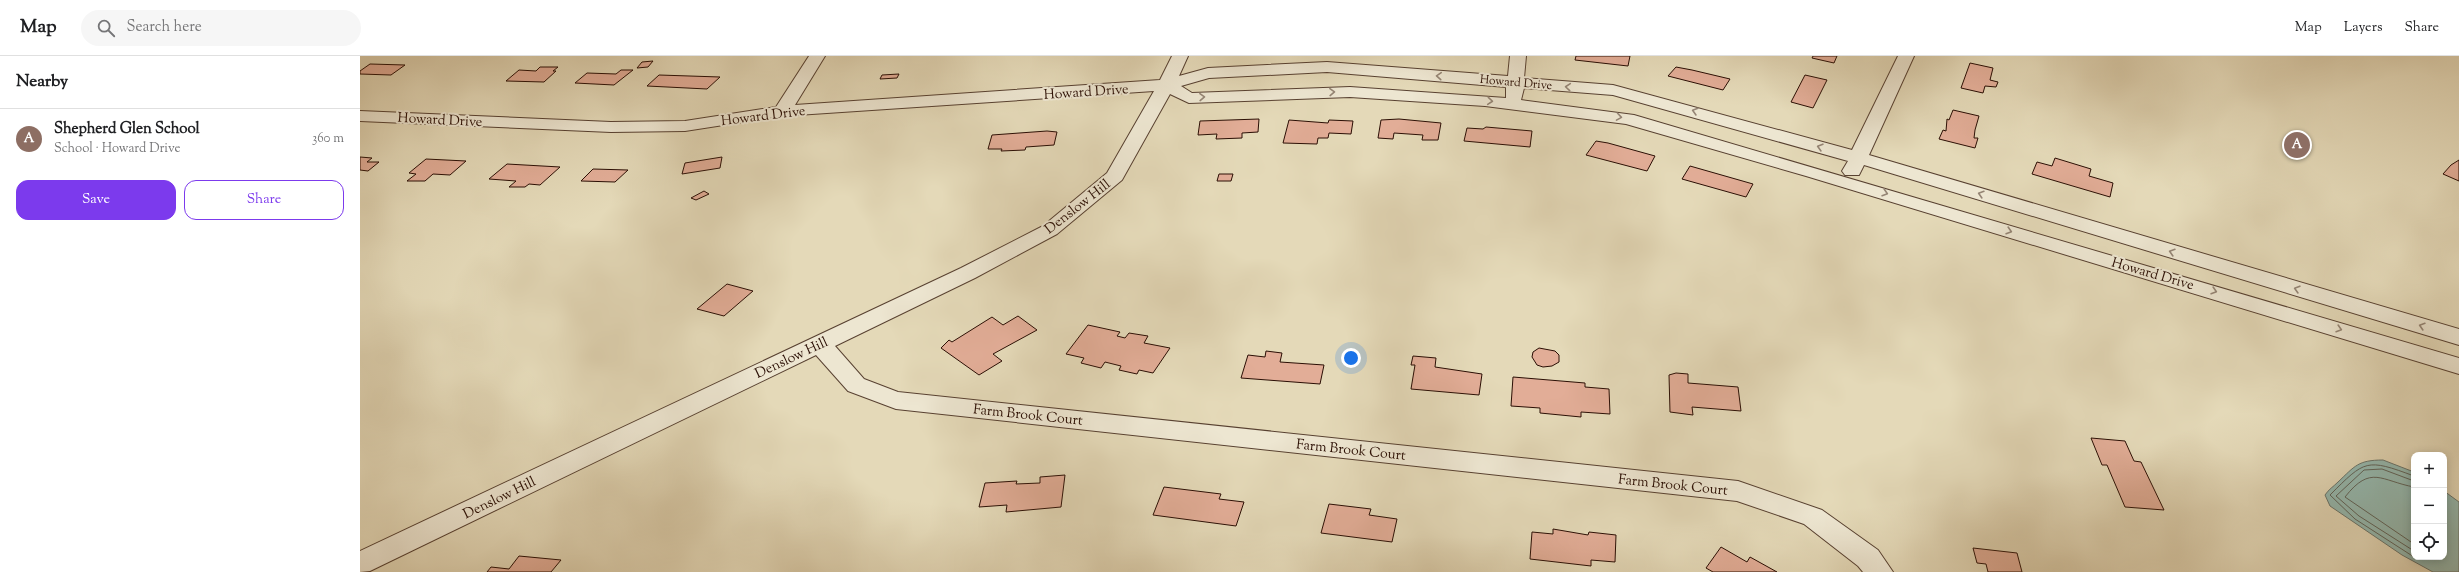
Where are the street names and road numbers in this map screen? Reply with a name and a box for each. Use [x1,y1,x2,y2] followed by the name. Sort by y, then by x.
[1479,71,1553,95] street label: Howard Drive
[1043,80,1129,106] street label: Howard Drive
[720,102,807,132] street label: Howard Drive
[397,109,483,133] street label: Howard Drive
[1041,175,1115,240] street label: Denslow Hill
[2109,254,2196,296] street label: Howard Drive
[752,333,832,385] street label: Denslow Hill
[972,400,1084,432] street label: Farm Brook Court
[1295,435,1407,467] street label: Farm Brook Court
[1617,470,1729,502] street label: Farm Brook Court
[460,473,540,525] street label: Denslow Hill

